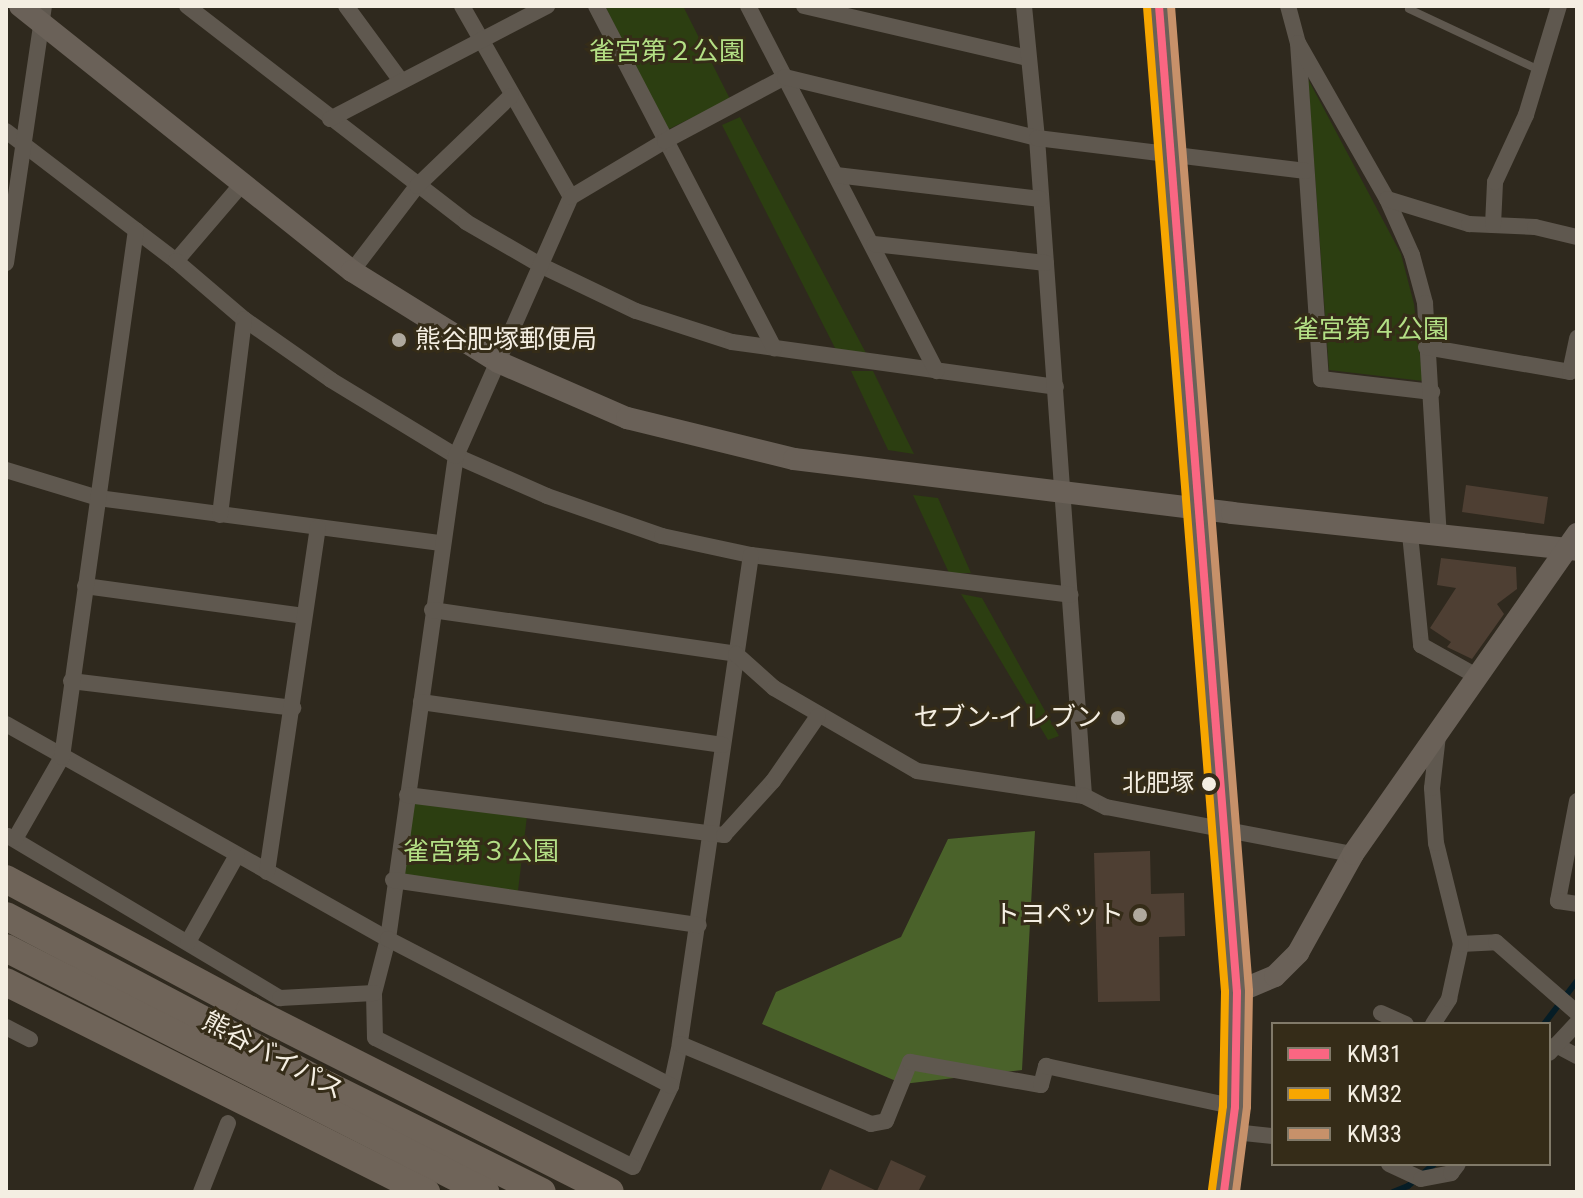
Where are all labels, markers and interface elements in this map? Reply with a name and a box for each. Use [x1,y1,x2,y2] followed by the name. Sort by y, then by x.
[589,36,745,68] park label: 雀宮第２公園
[1293,314,1449,346] park label: 雀宮第４公園
[415,324,597,356] place label: 熊谷肥塚郵便局
[390,331,408,349] marker: 熊谷肥塚郵便局
[914,702,1102,734] place label: セブン-イレブン
[1109,709,1127,727] marker: セブン-イレブン
[1122,770,1194,798] place label: 北肥塚
[1201,776,1217,792] marker: 北肥塚
[403,836,559,868] park label: 雀宮第３公園
[994,899,1124,931] place label: トヨペット
[1131,906,1149,924] marker: トヨペット
[197,1006,349,1106] street label: 熊谷バイパス
[1271,1022,1551,1166] legend
[1347,1040,1402,1068] text: KM31
[1347,1080,1402,1108] text: KM32
[1347,1120,1402,1148] text: KM33

